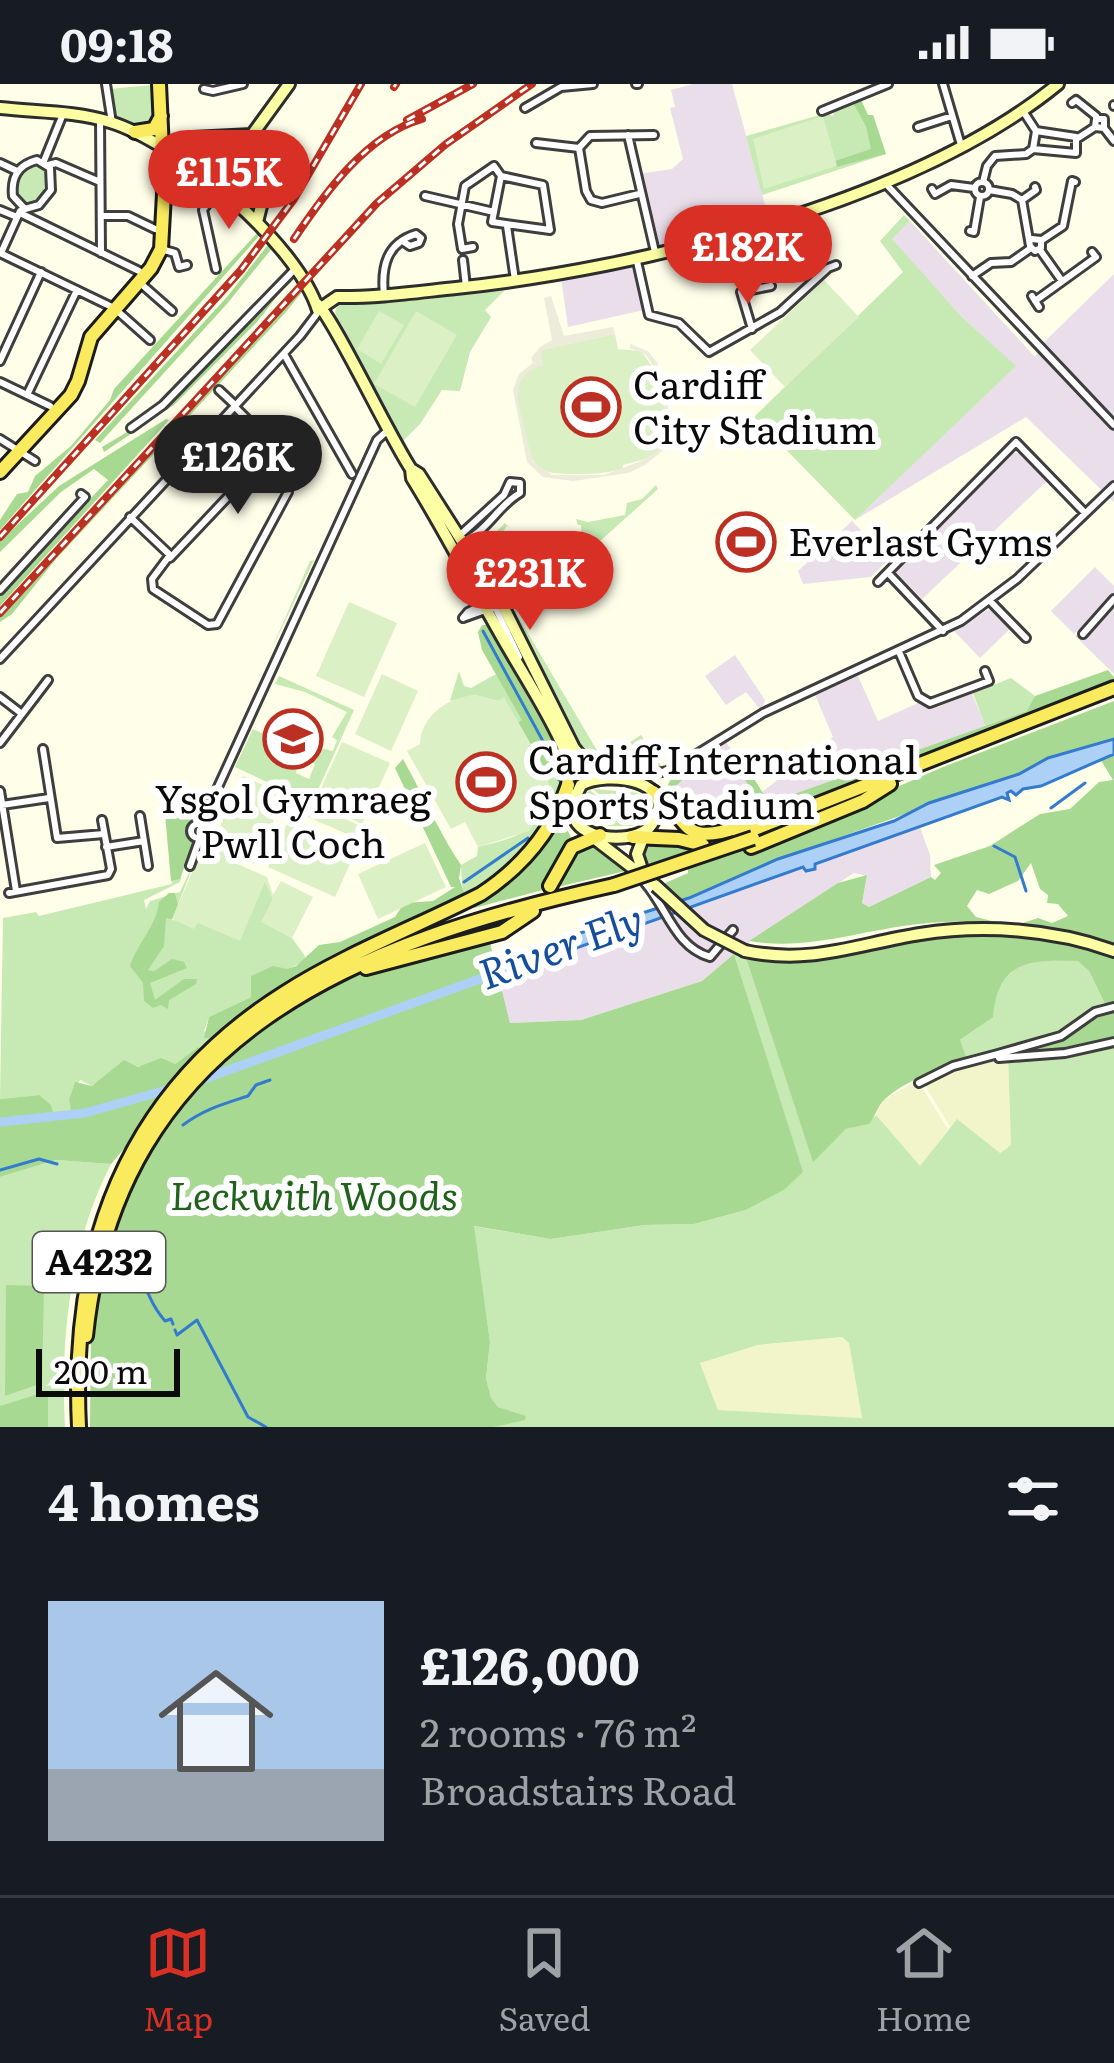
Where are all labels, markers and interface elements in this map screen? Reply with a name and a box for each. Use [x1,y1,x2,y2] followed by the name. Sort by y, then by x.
[60,9,174,76] text: 09:18
[145,130,313,232] pin: £115K
[175,140,283,198] text: £115K
[664,205,832,307] pin: £182K
[691,215,805,273] text: £182K
[633,353,876,456] place label: Cardiff City Stadium
[560,376,622,438] sports icon: Cardiff City Stadium
[154,415,322,517] pin: £126K
[181,425,295,483] text: £126K
[788,510,1052,568] place label: Everlast Gyms
[715,511,777,573] sports icon: Everlast Gyms
[446,531,614,633] pin: £231K
[474,541,586,599] text: £231K
[262,708,324,770] school or university icon: Ysgol Gymraeg Pwll Coch
[528,728,917,831] place label: Cardiff International Sports Stadium
[455,751,517,813] sports icon: Cardiff International Sports Stadium
[155,767,431,870] place label: Ysgol Gymraeg Pwll Coch
[469,886,651,1003] water label: River Ely
[170,1164,458,1222] park label: Leckwith Woods
[33,1232,165,1292] road number: A4232
[36,1343,180,1396] scale bar
[54,1345,148,1394] text: 200 m
[48,1461,260,1537] text: 4 homes
[1000,1466,1066,1532] icon: filters
[420,1625,640,1701] text: £126,000
[144,1649,288,1793] icon: home
[420,1701,696,1759] text: 2 rooms · 76 m²
[420,1759,736,1817] text: Broadstairs Road
[143,1920,213,2041] tab: Map
[499,1920,590,2041] tab: Saved
[876,1920,971,2041] tab: Home

